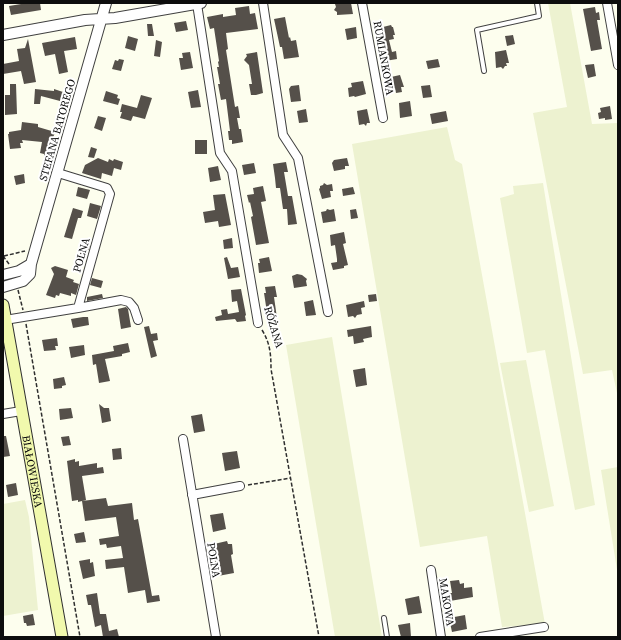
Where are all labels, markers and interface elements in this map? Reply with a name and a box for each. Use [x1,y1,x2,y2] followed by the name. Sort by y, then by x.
[370,20,398,97] street label: RUMIANKOWA
[36,77,79,183] street label: STEFANA BATOREGO
[69,235,94,274] street label: POLNA
[260,304,287,351] street label: RÓŻANA
[18,434,46,510] street label: BIAŁOWIESKA
[203,541,224,579] street label: POLNA
[435,577,458,628] street label: MAKOWA

